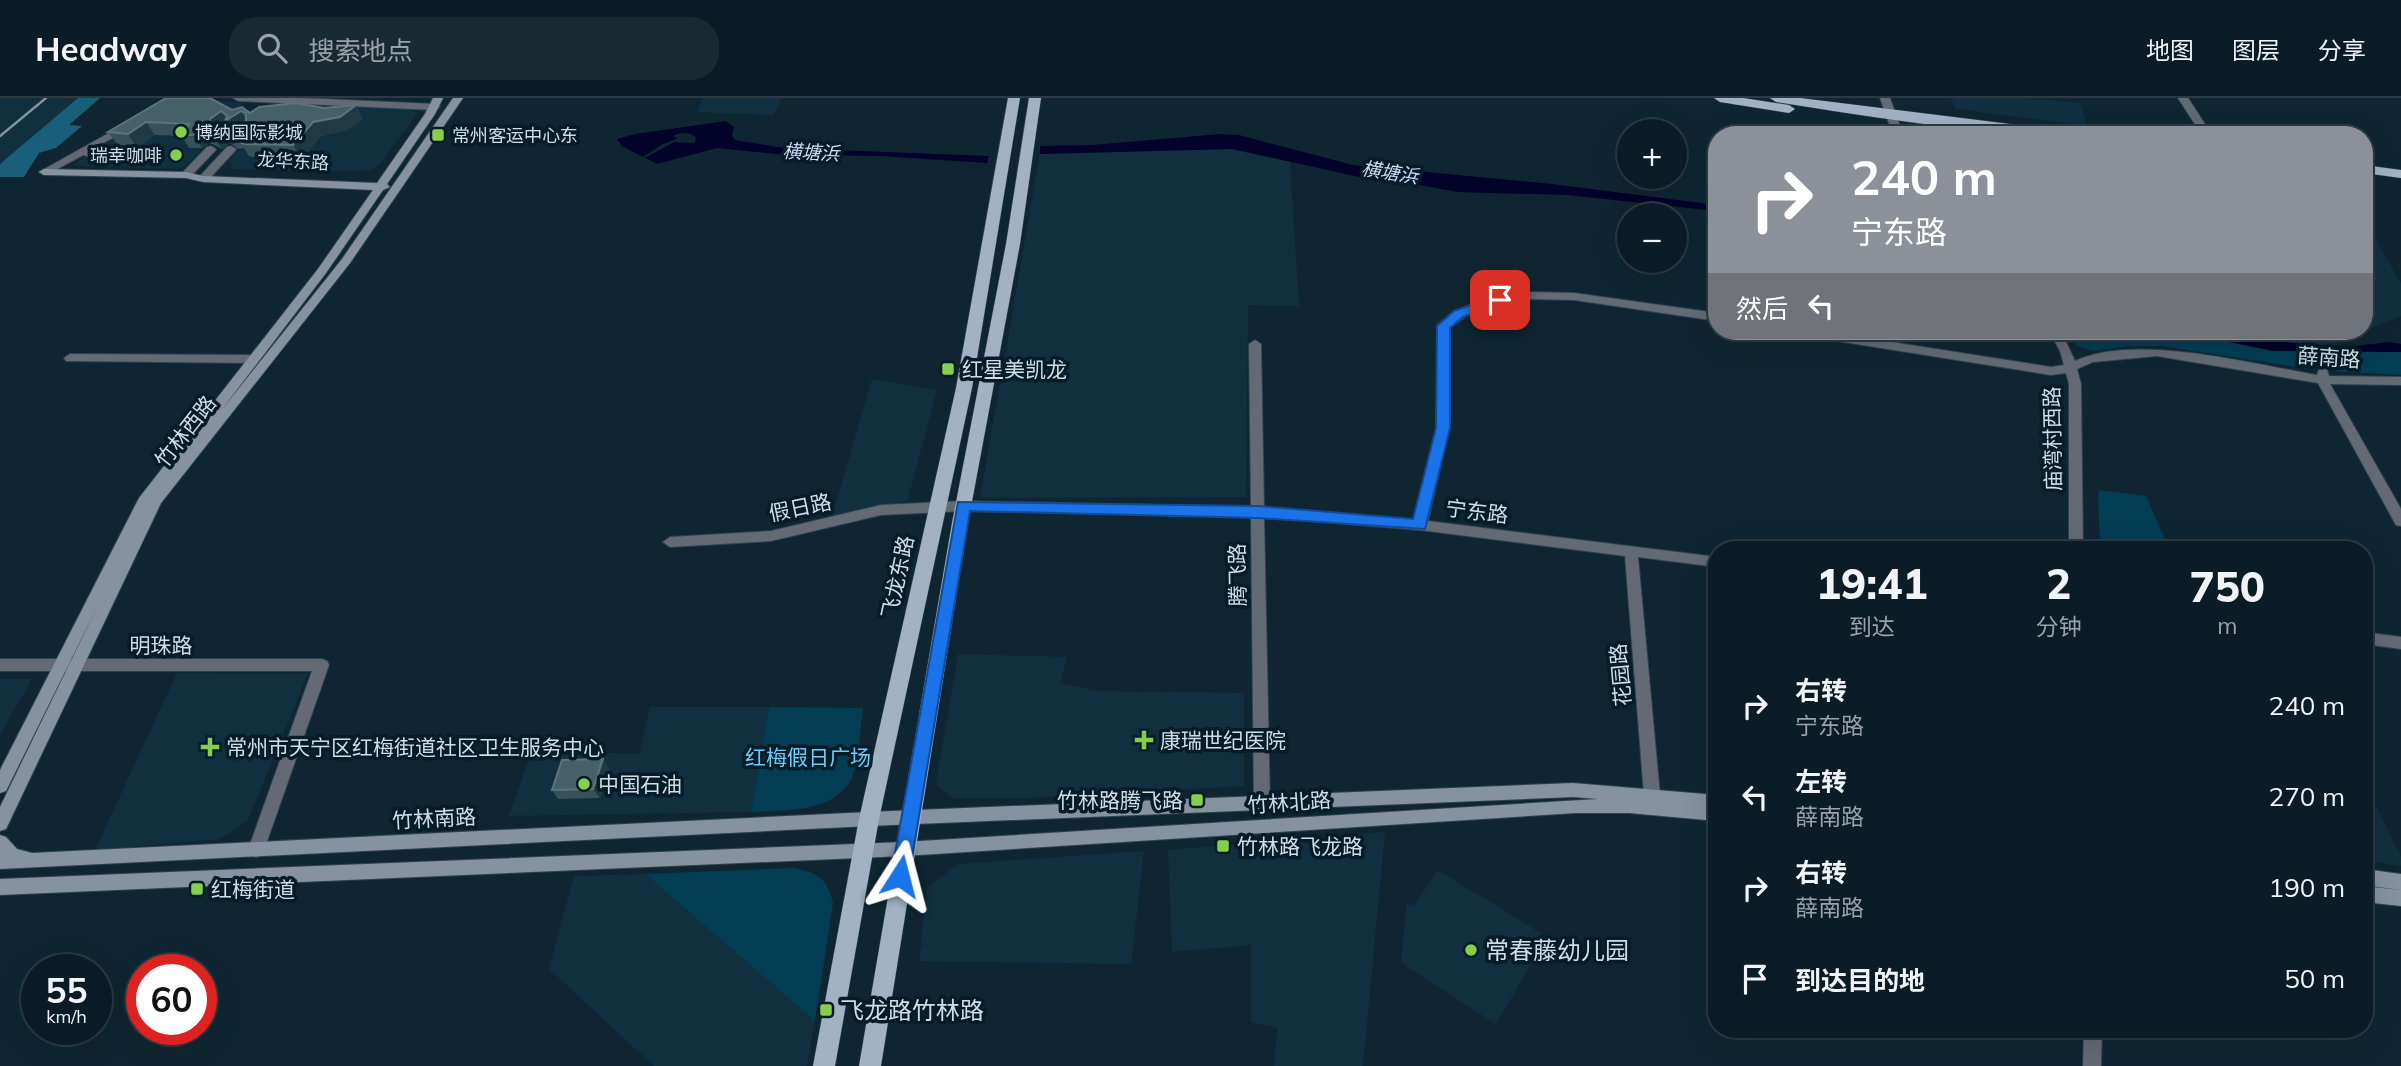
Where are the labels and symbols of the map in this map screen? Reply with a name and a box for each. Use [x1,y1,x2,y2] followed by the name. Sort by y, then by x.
[195,121,303,144] place label: 博纳国际影城
[173,124,189,140] marker: 博纳国际影城
[452,124,578,147] place label: 常州客运中心东
[430,127,446,143] marker: 常州客运中心东
[782,139,842,166] water label: 横塘浜
[90,144,162,167] place label: 瑞幸咖啡
[168,147,184,163] marker: 瑞幸咖啡
[256,148,330,174] street label: 龙华东路
[1360,156,1422,189] water label: 横塘浜
[1470,270,1530,330] pin
[2297,342,2361,372] street label: 薛南路
[962,356,1067,382] place label: 红星美凯龙
[940,361,956,377] marker: 红星美凯龙
[2038,386,2066,492] street label: 庙湾村西路
[149,390,221,472] street label: 竹林西路
[766,488,834,526] street label: 假日路
[1444,494,1510,528] street label: 宁东路
[876,533,918,621] street label: 飞龙东路
[1223,543,1251,607] street label: 腾飞路
[130,632,193,658] street label: 明珠路
[1604,642,1636,708] street label: 花园路
[1160,727,1286,753] place label: 康瑞世纪医院
[1134,730,1154,750] marker: 康瑞世纪医院
[226,734,604,760] place label: 常州市天宁区红梅街道社区卫生服务中心
[200,737,220,757] marker: 常州市天宁区红梅街道社区卫生服务中心
[745,744,871,770] park label: 红梅假日广场
[598,771,682,797] place label: 中国石油
[576,776,592,792] marker: 中国石油
[1246,786,1332,818] street label: 竹林北路
[1057,787,1183,813] place label: 竹林路腾飞路
[1189,792,1205,808] marker: 竹林路腾飞路
[391,803,477,833] street label: 竹林南路
[1237,833,1363,859] place label: 竹林路飞龙路
[1215,838,1231,854] marker: 竹林路飞龙路
[863,839,937,913] position arrow
[211,876,295,902] place label: 红梅街道
[189,881,205,897] marker: 红梅街道
[1485,935,1629,965] place label: 常春藤幼儿园
[1463,942,1479,958] marker: 常春藤幼儿园
[126,954,217,1045] speed limit sign: 60
[840,995,984,1025] place label: 飞龙路竹林路
[818,1002,834,1018] marker: 飞龙路竹林路

